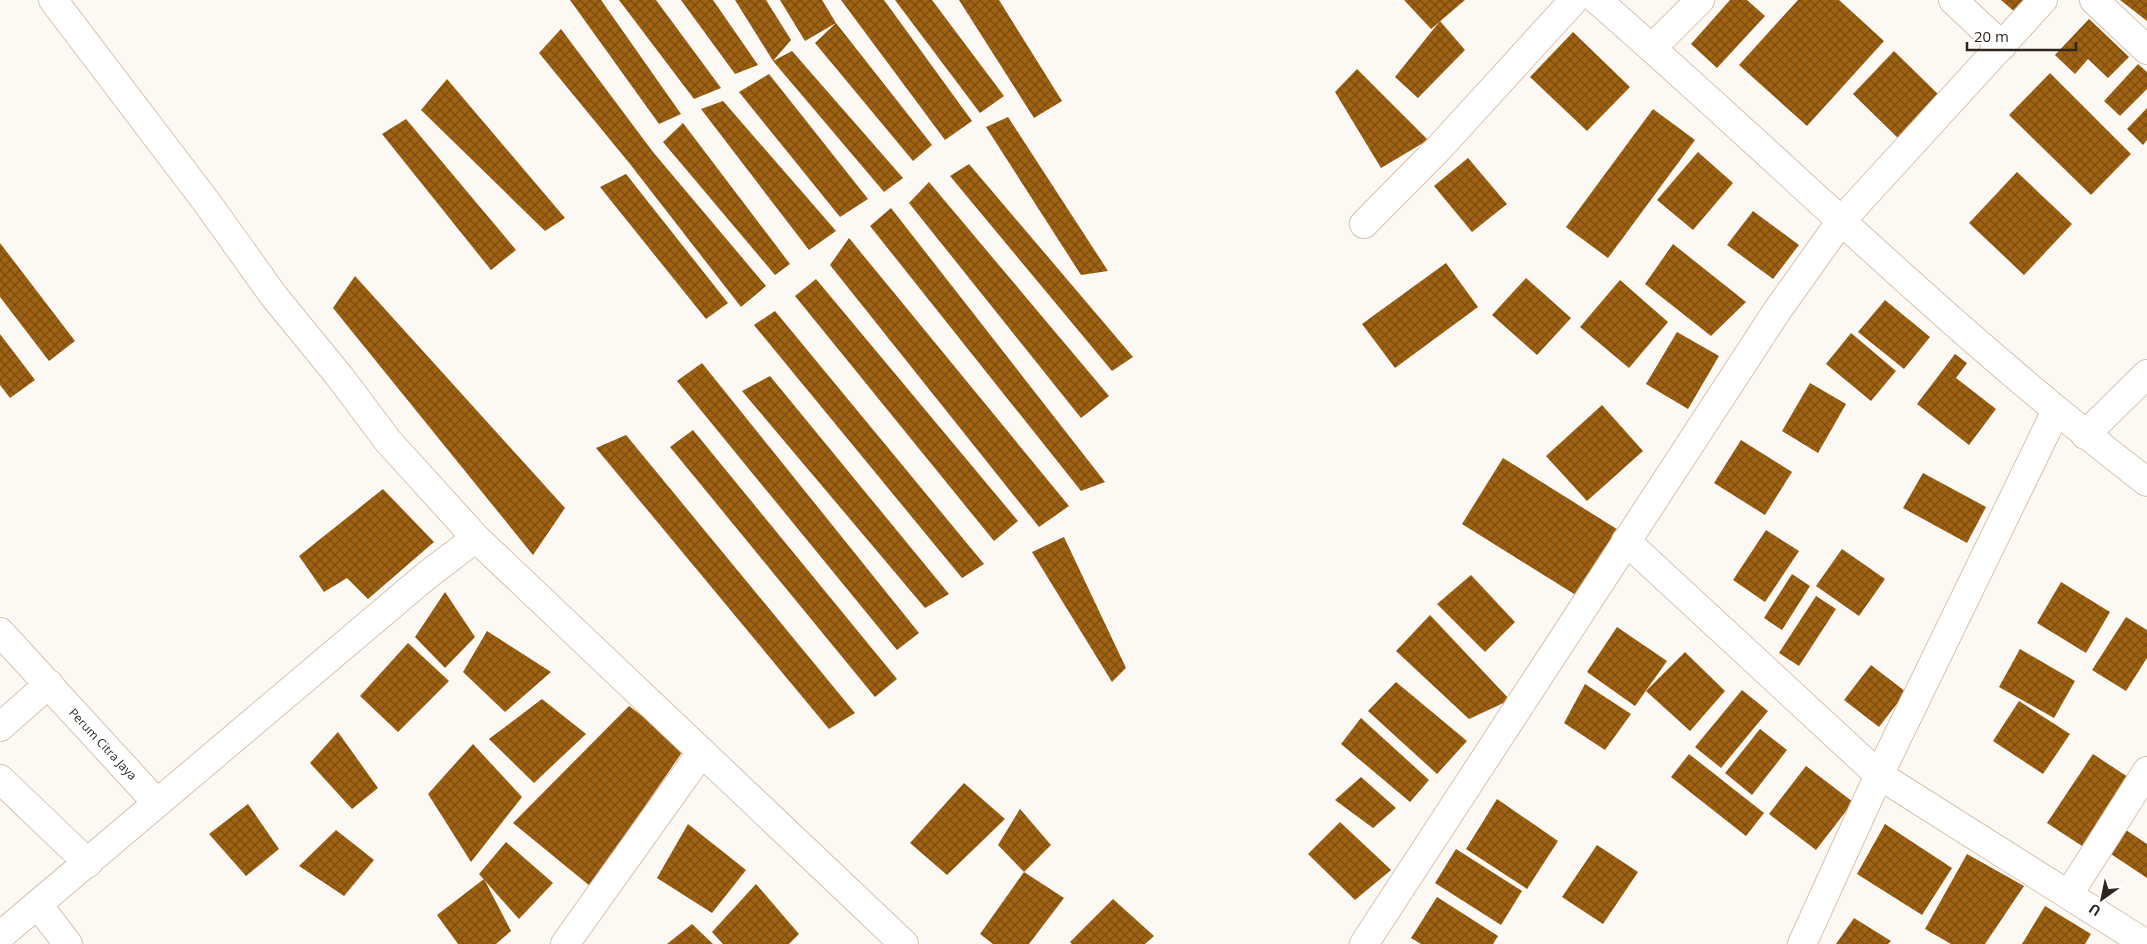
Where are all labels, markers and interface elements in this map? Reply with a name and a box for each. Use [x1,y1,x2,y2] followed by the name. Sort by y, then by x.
[1967,20,2076,52] scale bar
[1974,26,2009,46] text: 20 m
[65,704,141,784] street label: Perum Citra Jaya
[2077,874,2127,924] north arrow
[2085,899,2104,921] text: U

